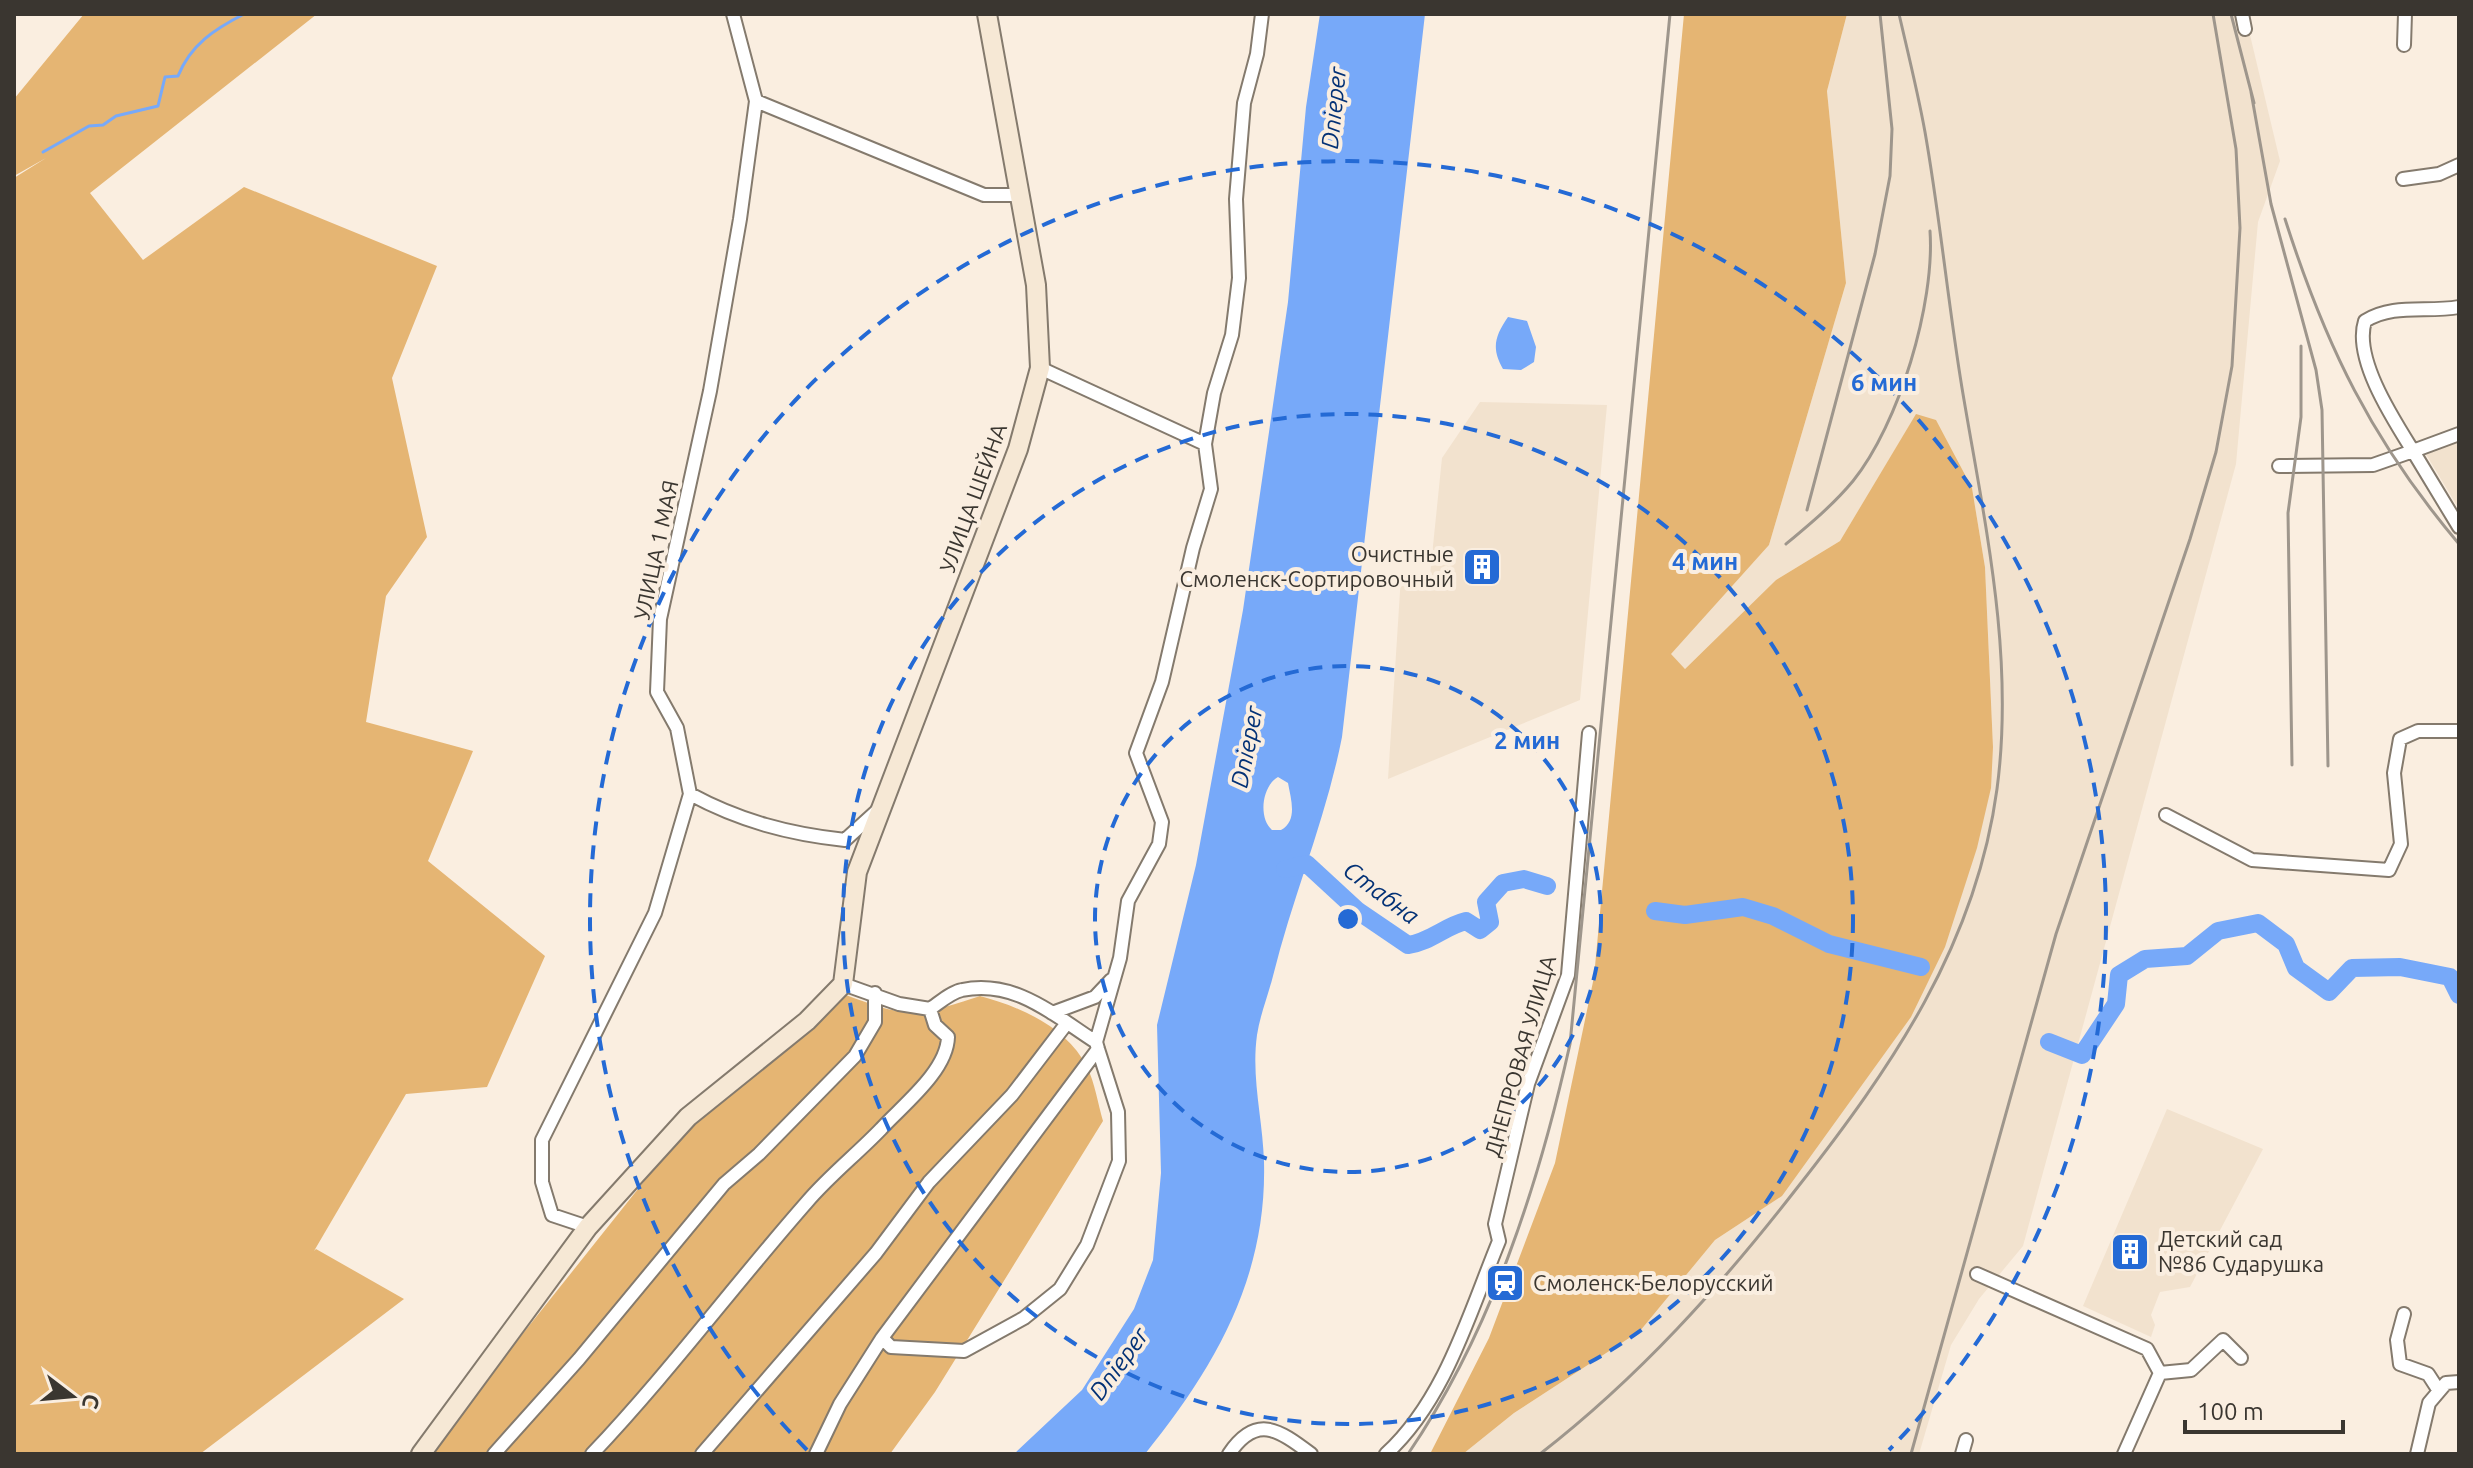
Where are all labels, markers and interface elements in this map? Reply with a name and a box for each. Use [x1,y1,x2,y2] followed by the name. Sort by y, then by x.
[1316,65,1351,150] water label: Dnieper
[1851,369,1917,396] text: 6 мин
[934,419,1011,576] street label: УЛИЦА ШЕЙНА
[628,478,683,622] street label: УЛИЦА 1 МАЯ
[1179,541,1454,591] place label: Очистные Смоленск-Сортировочный
[1461,546,1503,588] building icon: Очистные Смоленск-Сортировочный
[1672,548,1738,575] text: 4 мин
[1225,703,1268,790] water label: Dnieper
[1494,727,1560,754] text: 2 мин
[1338,856,1424,930] water label: Стабна
[1334,905,1362,933] centre of rings
[1479,952,1560,1159] street label: ДНЕПРОВАЯ УЛИЦА
[2158,1226,2324,1276] place label: Детский сад №86 Сударушка
[2109,1231,2151,1273] building icon: Детский сад №86 Сударушка
[1484,1262,1526,1304] station icon: Смоленск-Белорусский
[1533,1270,1773,1295] place label: Смоленск-Белорусский
[1083,1322,1154,1405] water label: Dnieper
[32,1356,112,1436] north arrow
[2185,1384,2343,1434] scale bar
[78,1391,106,1412] text: С
[2197,1398,2264,1425] text: 100 m

